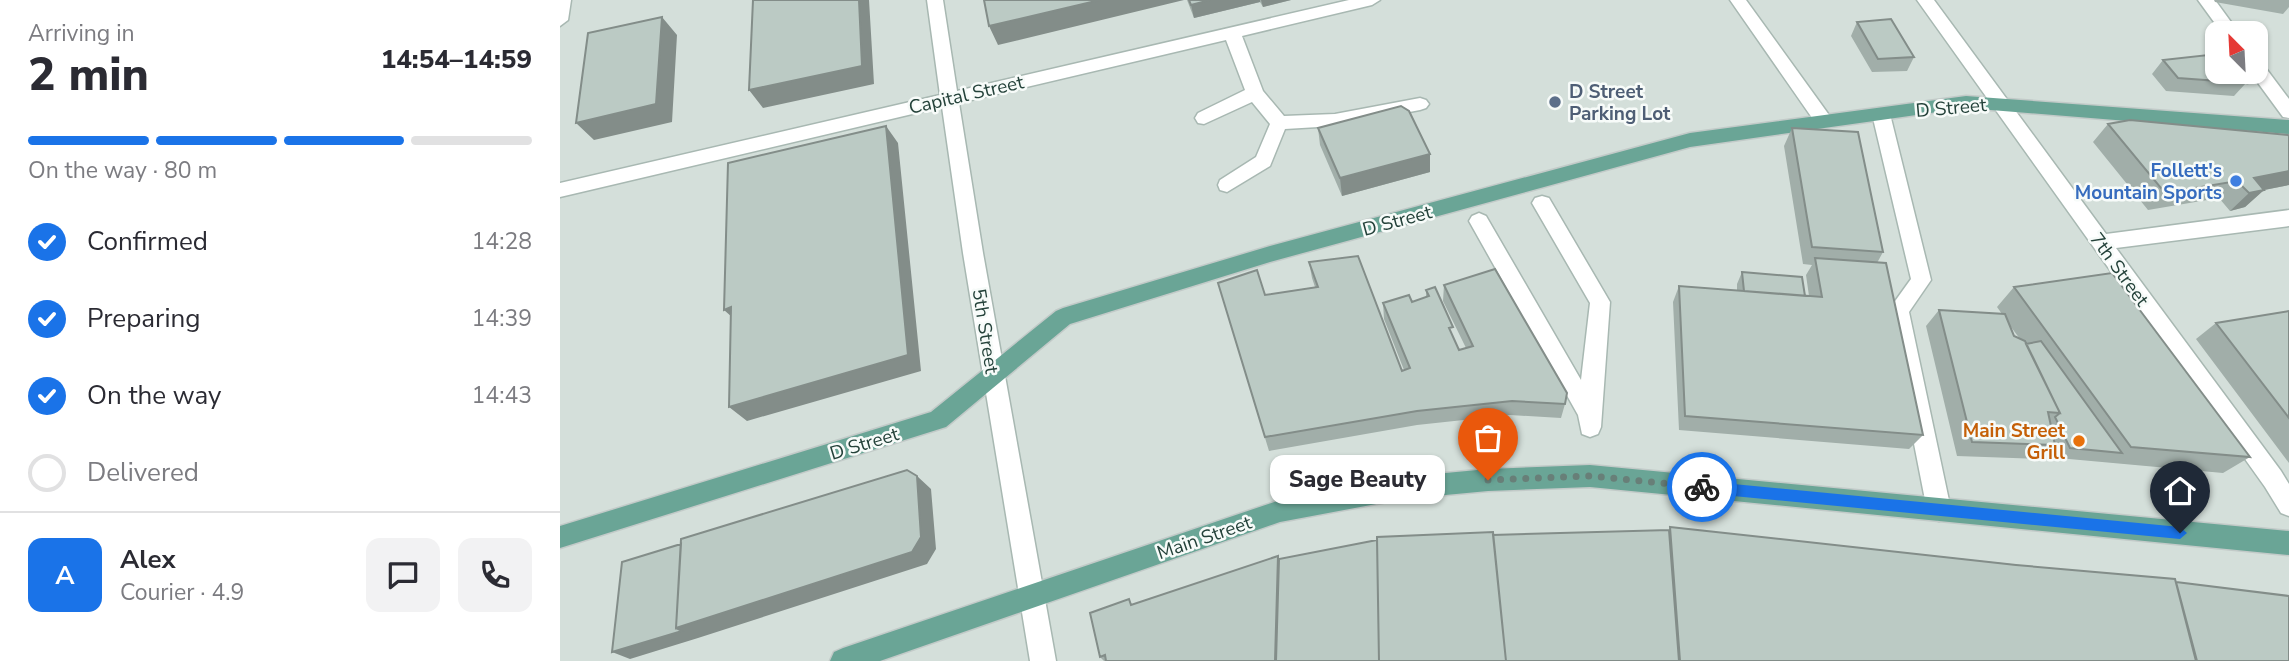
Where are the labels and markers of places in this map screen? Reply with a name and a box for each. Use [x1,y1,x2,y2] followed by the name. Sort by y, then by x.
[1569,79,1671,127] place label: D Street Parking Lot
[1547,94,1563,110] marker: D Street Parking Lot
[2075,158,2222,206] place label: Follett's Mountain Sports
[2228,173,2244,189] marker: Follett's Mountain Sports
[1458,408,1518,480] pin
[1963,418,2066,466] place label: Main Street Grill
[2071,433,2087,449] marker: Main Street Grill
[1271,456,1446,504] callout: Sage Beauty
[2150,461,2210,533] pin

